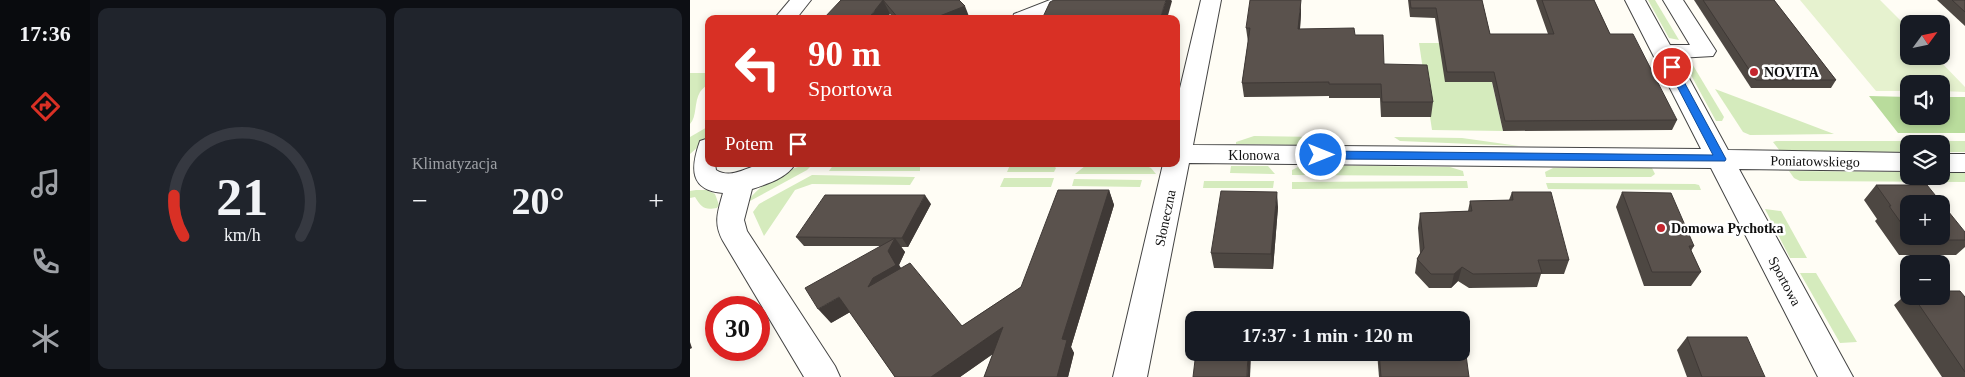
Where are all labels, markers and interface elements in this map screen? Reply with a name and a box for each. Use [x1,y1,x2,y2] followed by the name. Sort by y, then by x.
[1900,15,1950,65] north arrow
[1900,15,1950,305] map controls
[19,21,71,46] text: 17:36
[725,35,790,100] icon: left
[808,35,881,74] text: 90 m
[1651,46,1693,88] pin
[1658,53,1686,81] icon: arrive
[1764,65,1820,80] place label: NOVITA
[1748,66,1760,78] marker: NOVITA
[1900,75,1950,125] button: sound
[808,76,892,101] text: Sportowa
[28,89,63,124] icon: directions
[1294,128,1346,180] position arrow
[784,130,812,158] icon: arrive
[725,133,774,154] text: Potem
[1900,135,1950,185] button: layers
[1228,148,1280,163] street label: Klonowa
[1770,153,1860,170] street label: Poniatowskiego
[412,155,497,172] text: Klimatyzacja
[28,166,63,201] icon: music
[216,169,268,226] text: 21
[511,180,565,222] text: 20°
[412,185,428,216] text: −
[648,185,664,216] text: +
[1152,188,1179,248] street label: Słoneczna
[1900,195,1950,245] button: +
[1671,221,1783,236] place label: Domowa Pychotka
[1655,222,1667,234] marker: Domowa Pychotka
[224,225,260,245] text: km/h
[28,244,63,279] icon: phone
[1765,254,1804,309] street label: Sportowa
[1900,255,1950,305] button: −
[705,296,770,361] speed limit sign: 30
[28,321,63,356] icon: climate
[1242,325,1413,346] text: 17:37 · 1 min · 120 m

